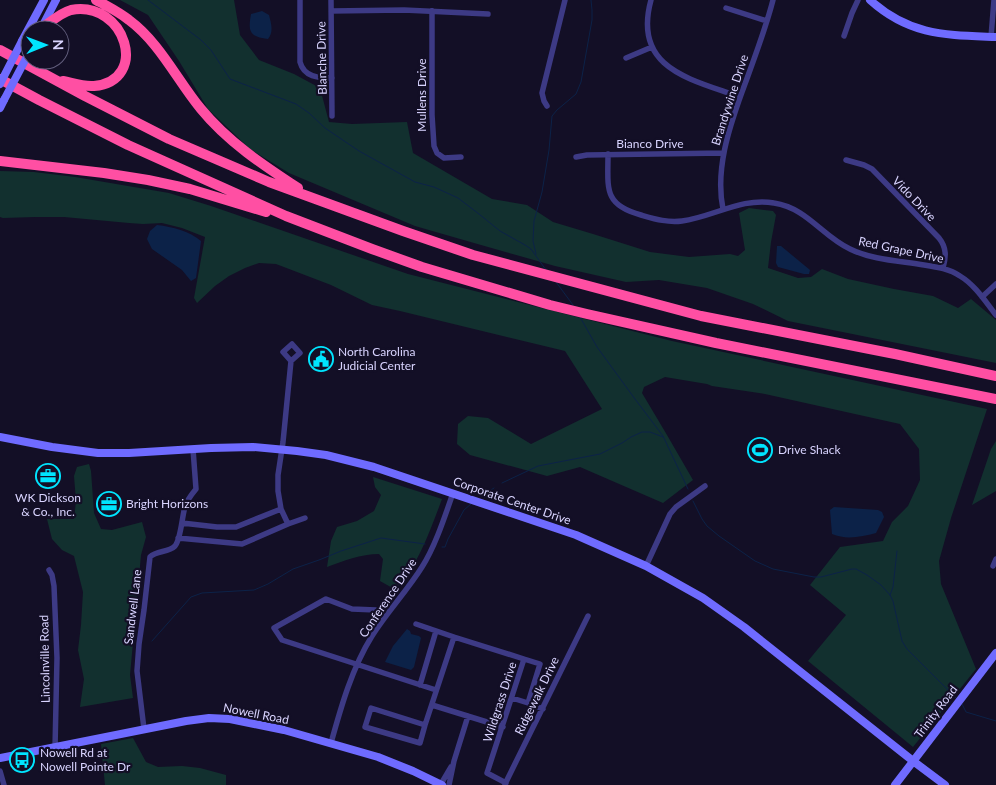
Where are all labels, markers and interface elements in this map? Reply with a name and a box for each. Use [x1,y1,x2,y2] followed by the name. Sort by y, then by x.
[20,20,70,70] north arrow
[313,21,330,95] street label: Blanche Drive
[50,39,67,50] text: N
[708,53,751,147] street label: Brandywine Drive
[414,58,429,132] street label: Mullens Drive
[616,136,684,151] street label: Bianco Drive
[889,173,939,224] street label: Vido Drive
[857,233,945,266] street label: Red Grape Drive
[338,344,416,373] place label: North Carolina Judicial Center
[308,346,334,372] public building icon: North Carolina Judicial Center
[747,437,773,463] sports icon: Drive Shack
[778,442,841,457] place label: Drive Shack
[35,463,61,489] office icon: WK Dickson & Co., Inc.
[451,473,573,528] street label: Corporate Center Drive
[15,490,81,519] place label: WK Dickson & Co., Inc.
[96,491,122,517] office icon: Bright Horizons
[126,496,208,511] place label: Bright Horizons
[356,555,420,640] street label: Conference Drive
[120,569,145,645] street label: Sandwell Lane
[36,615,53,703] street label: Lincolnville Road
[511,654,562,737] street label: Ridgewalk Drive
[480,660,520,744] street label: Wildgrass Drive
[911,682,960,741] street label: Trinity Road
[222,700,290,727] street label: Nowell Road
[40,745,131,774] place label: Nowell Rd at Nowell Pointe Dr
[9,747,35,773] bus stop icon: Nowell Rd at Nowell Pointe Dr

